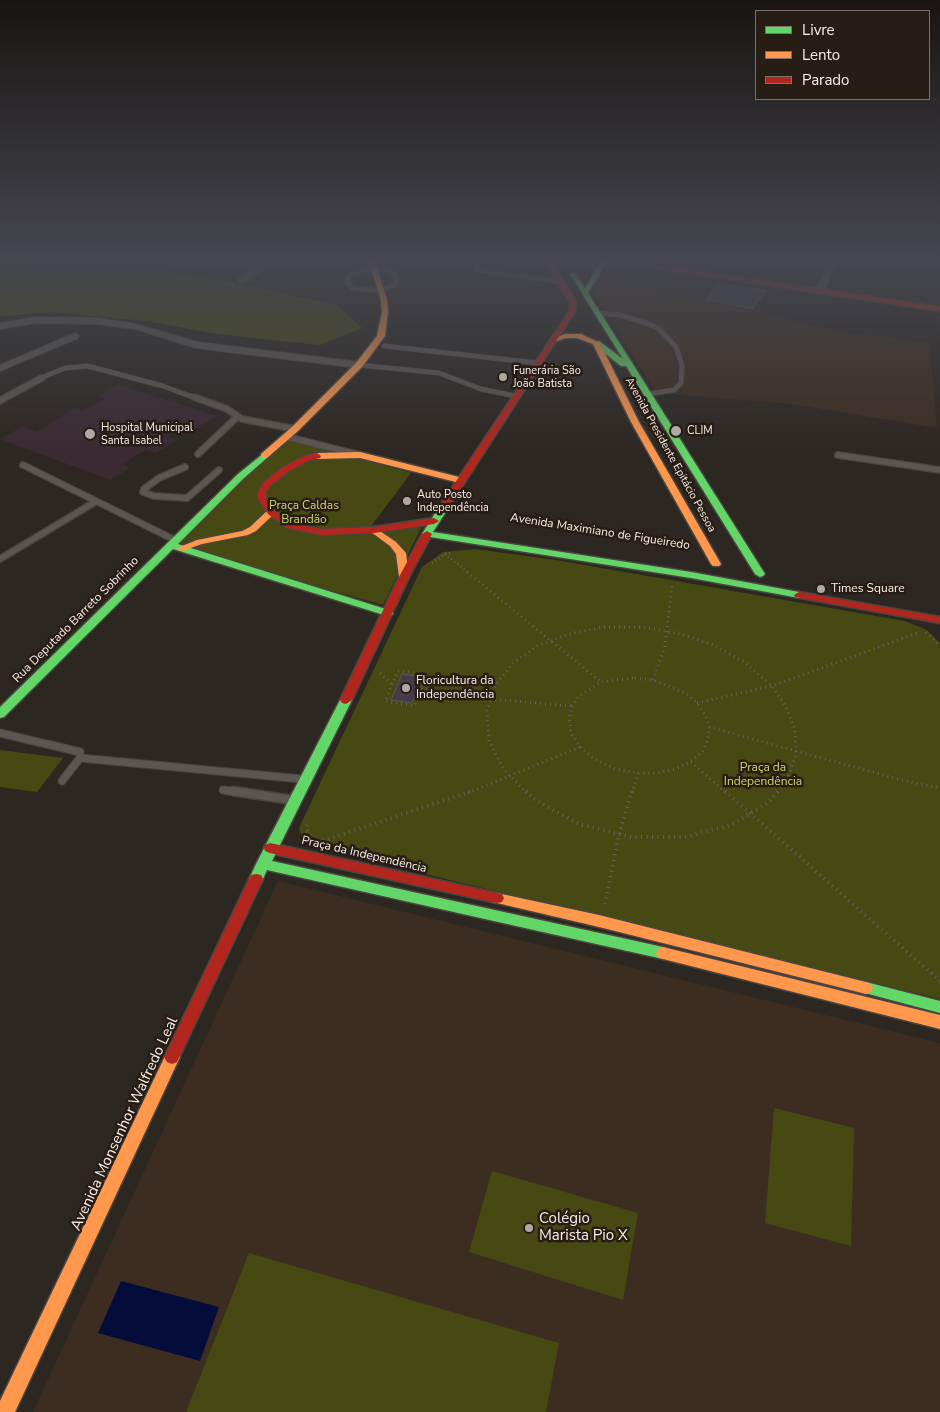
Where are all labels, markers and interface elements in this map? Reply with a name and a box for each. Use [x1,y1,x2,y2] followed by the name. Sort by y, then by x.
[755,10,930,100] legend
[802,20,835,40] text: Livre
[802,45,840,65] text: Lento
[802,70,849,90] text: Parado
[513,364,581,390] place label: Funerária São João Batista
[497,371,509,383] marker: Funerária São João Batista
[622,375,718,535] street label: Avenida Presidente Epitácio Pessoa
[101,421,193,447] place label: Hospital Municipal Santa Isabel
[669,424,683,438] marker: CLIM
[687,424,713,438] place label: CLIM
[83,427,97,441] marker: Hospital Municipal Santa Isabel
[417,488,489,514] place label: Auto Posto Independência
[401,495,413,507] marker: Auto Posto Independência
[269,499,339,527] park label: Praça Caldas Brandão
[509,511,691,553] street label: Avenida Maximiano de Figueiredo
[10,554,142,686] street label: Rua Deputado Barreto Sobrinho
[831,582,905,596] place label: Times Square
[815,583,827,595] marker: Times Square
[416,674,494,702] place label: Floricultura da Independência
[400,682,412,694] marker: Floricultura da Independência
[724,761,802,789] park label: Praça da Independência
[300,834,428,876] street label: Praça da Independência
[67,1014,183,1234] street label: Avenida Monsenhor Walfredo Leal
[539,1210,628,1245] place label: Colégio Marista Pio X
[523,1222,535,1234] marker: Colégio Marista Pio X

